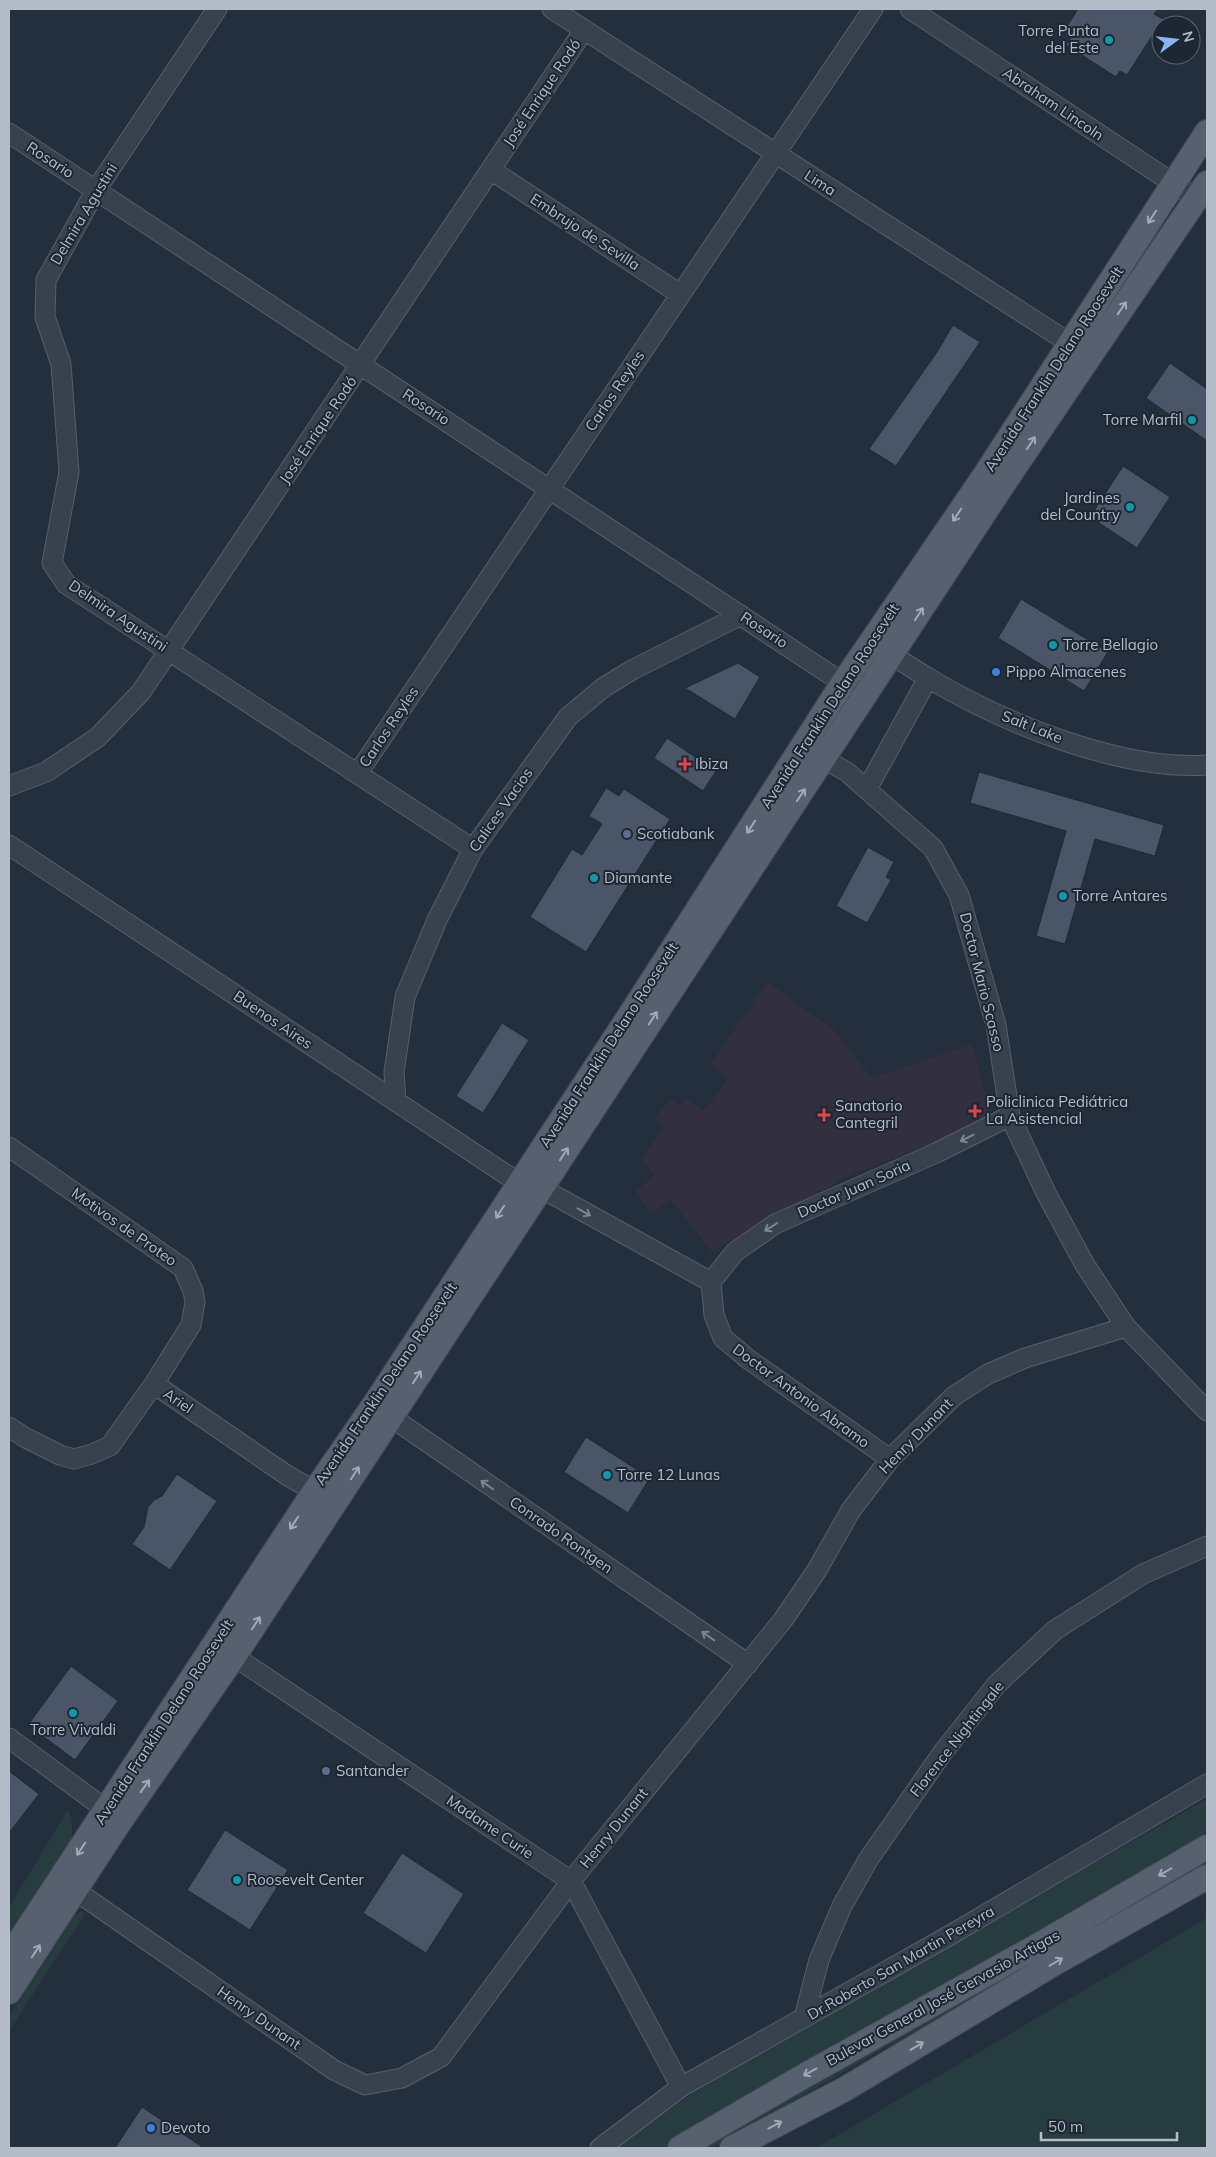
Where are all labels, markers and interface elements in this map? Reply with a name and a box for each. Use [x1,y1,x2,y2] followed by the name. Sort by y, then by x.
[1151,15,1201,65] north arrow
[1018,21,1099,57] place label: Torre Punta del Este
[1178,29,1199,44] text: N
[1103,34,1115,46] marker: Torre Punta del Este
[499,35,585,150] street label: José Enrique Rodó
[999,63,1108,144] street label: Abraham Lincoln
[23,137,78,182] street label: Rosario
[46,159,121,268] street label: Delmira Agustini
[801,165,840,200] street label: Lima
[527,189,644,274] street label: Embrujo de Sevilla
[1147,210,1157,224] one-way arrow
[980,263,1127,475] street label: Avenida Franklin Delano Roosevelt
[1117,301,1127,315] one-way arrow
[581,347,649,435] street label: Carlos Reyles
[275,372,361,487] street label: José Enrique Rodó
[399,384,454,429] street label: Rosario
[1103,410,1182,429] place label: Torre Marfil
[1186,414,1198,426] marker: Torre Marfil
[1026,436,1036,450] one-way arrow
[1040,488,1120,524] place label: Jardines del Country
[1124,501,1136,513] marker: Jardines del Country
[952,508,962,522] one-way arrow
[65,576,171,656] street label: Delmira Agustini
[756,600,903,812] street label: Avenida Franklin Delano Roosevelt
[737,607,792,652] street label: Rosario
[914,608,924,622] one-way arrow
[1063,635,1158,654] place label: Torre Bellagio
[1047,639,1059,651] marker: Torre Bellagio
[1006,662,1126,681] place label: Pippo Almacenes
[990,666,1002,678] marker: Pippo Almacenes
[355,683,423,771] street label: Carlos Reyles
[999,706,1065,747] street label: Salt Lake
[695,754,728,773] place label: Ibiza
[679,758,691,770] marker: Ibiza
[465,764,537,856] street label: Calices Vacios
[796,788,806,802] one-way arrow
[746,819,756,833] one-way arrow
[637,824,715,843] place label: Scotiabank
[621,828,633,840] marker: Scotiabank
[604,868,672,887] place label: Diamante
[588,872,600,884] marker: Diamante
[1073,886,1167,905] place label: Torre Antares
[1057,890,1069,902] marker: Torre Antares
[956,910,1009,1053] street label: Doctor Mario Scasso
[535,939,682,1151] street label: Avenida Franklin Delano Roosevelt
[230,986,316,1053] street label: Buenos Aires
[648,1011,658,1025] one-way arrow
[986,1092,1128,1128] place label: Policlinica Pediátrica La Asistencial
[835,1096,902,1132] place label: Sanatorio Cantegril
[968,1104,982,1118] marker: Policlinica Pediátrica La Asistencial
[817,1108,831,1122] marker: Sanatorio Cantegril
[960,1134,975,1143] one-way arrow
[559,1147,569,1161] one-way arrow
[794,1155,913,1222] street label: Doctor Juan Soria
[68,1183,181,1270] street label: Motivos de Proteo
[494,1205,505,1219] one-way arrow
[576,1207,590,1217] one-way arrow
[765,1223,779,1233] one-way arrow
[310,1279,461,1489] street label: Avenida Franklin Delano Roosevelt
[729,1339,874,1452] street label: Doctor Antonio Abramo
[412,1371,422,1385] one-way arrow
[160,1384,197,1417] street label: Ariel
[875,1394,956,1477] street label: Henry Dunant
[617,1465,720,1484] place label: Torre 12 Lunas
[350,1466,360,1480] one-way arrow
[601,1469,613,1481] marker: Torre 12 Lunas
[480,1479,494,1490] one-way arrow
[506,1492,617,1577] street label: Conrado Rontgen
[289,1515,299,1529] one-way arrow
[90,1616,237,1828] street label: Avenida Franklin Delano Roosevelt
[251,1616,261,1630] one-way arrow
[701,1631,715,1641] one-way arrow
[905,1677,1008,1801] street label: Florence Nightingale
[67,1707,79,1719] marker: Torre Vivaldi
[30,1720,116,1739] place label: Torre Vivaldi
[336,1761,409,1780] place label: Santander
[320,1765,332,1777] marker: Santander
[140,1780,150,1794] one-way arrow
[575,1784,652,1872] street label: Henry Dunant
[443,1790,537,1863] street label: Madame Curie
[75,1842,86,1856] one-way arrow
[1158,1867,1173,1877] one-way arrow
[247,1870,365,1889] place label: Roosevelt Center
[231,1874,243,1886] marker: Roosevelt Center
[804,1901,998,2024] street label: Dr.Roberto San Martin Pereyra
[823,1925,1063,2070] street label: Bulevar General José Gervasio Artigas
[31,1944,41,1958] one-way arrow
[1049,1957,1064,1967] one-way arrow
[214,1982,305,2053] street label: Henry Dunant
[909,2040,923,2050] one-way arrow
[803,2067,818,2077] one-way arrow
[1041,2110,1177,2142] scale bar
[1048,2117,1083,2136] text: 50 m
[161,2118,210,2137] place label: Devoto
[768,2120,782,2130] one-way arrow
[145,2122,157,2134] marker: Devoto

